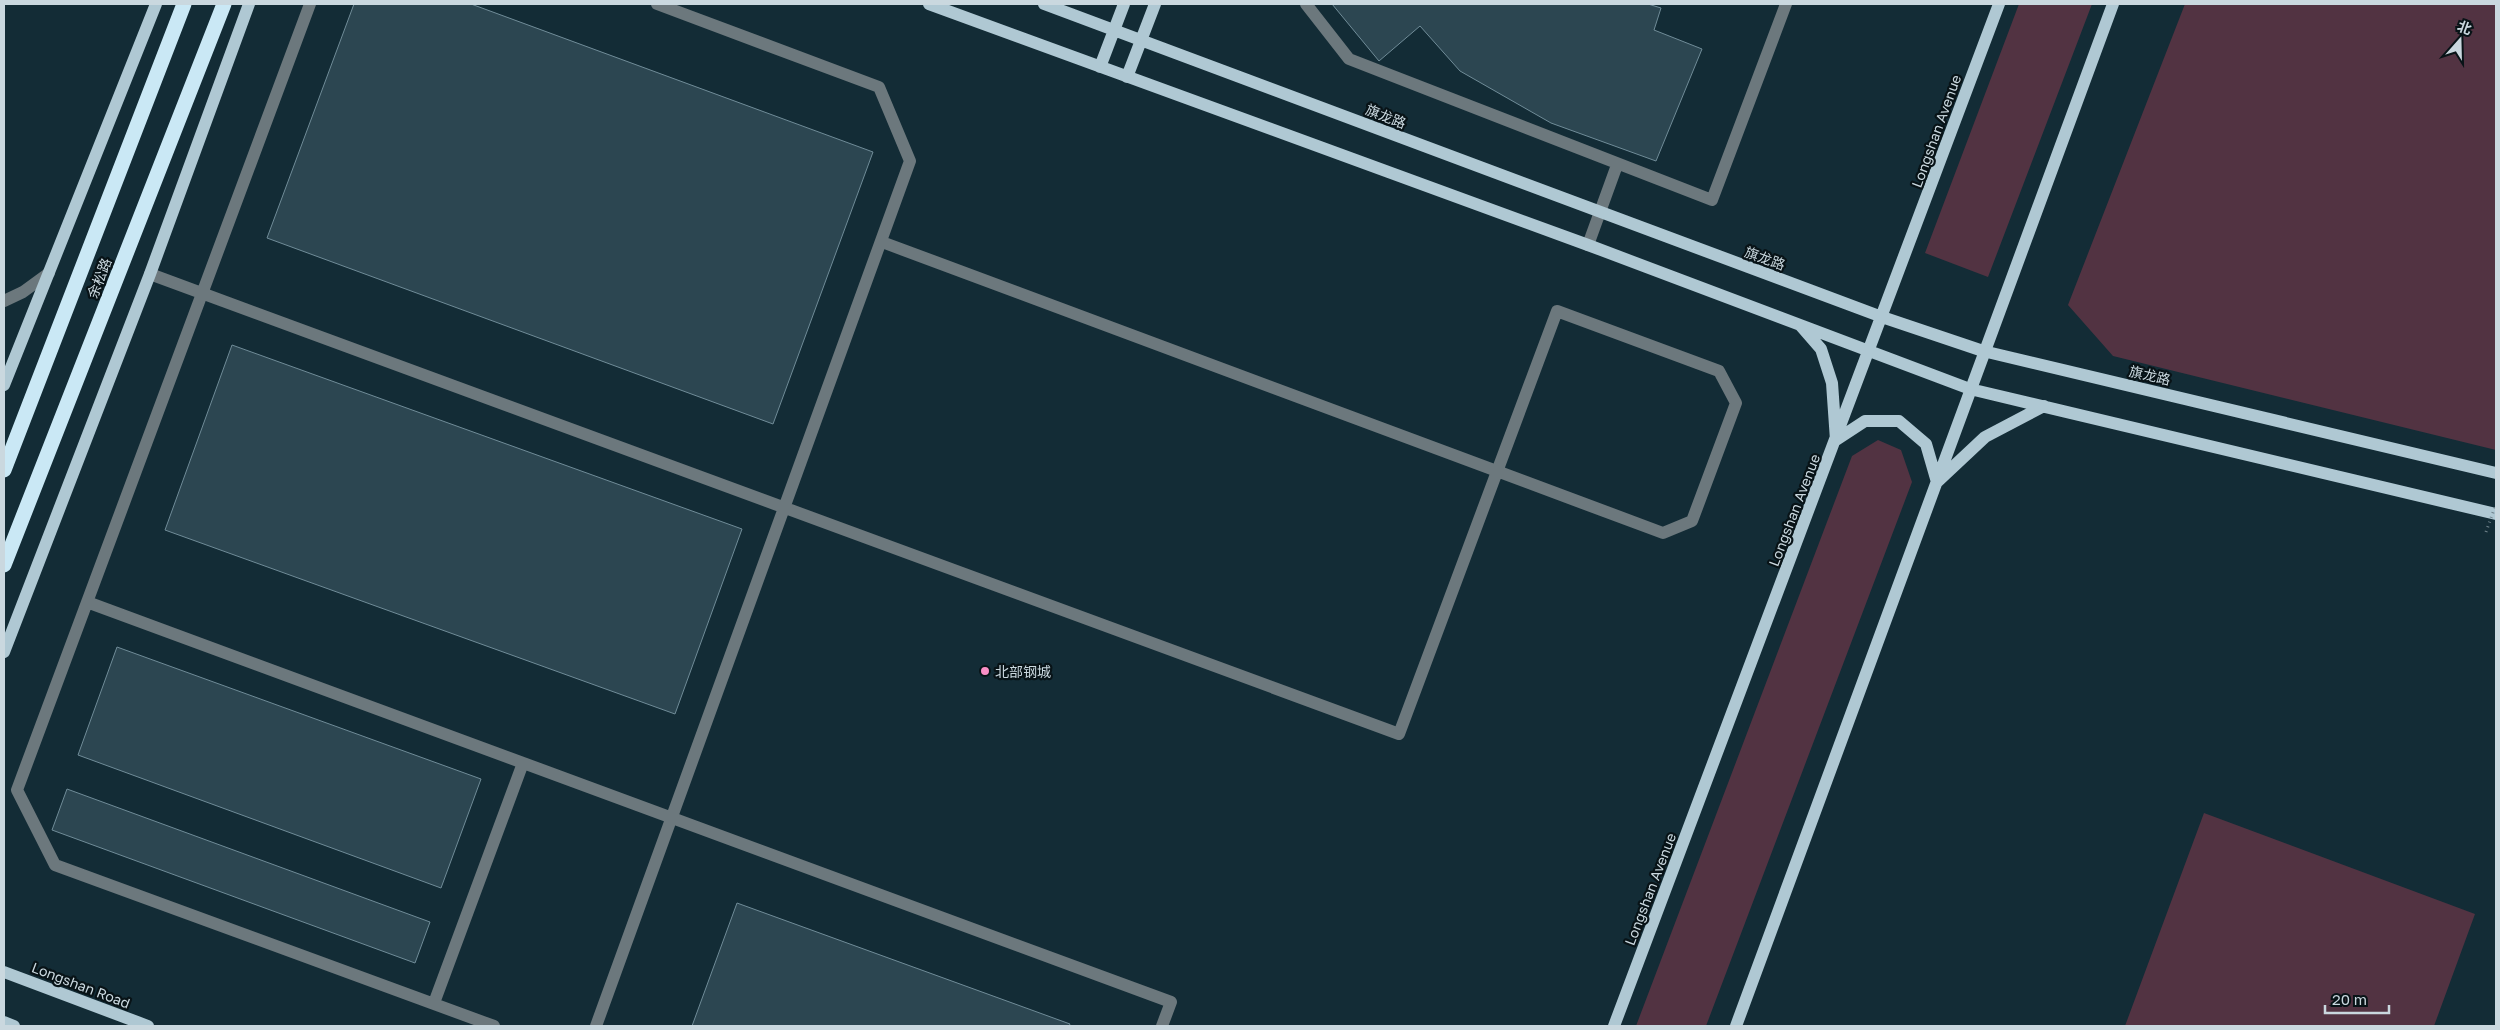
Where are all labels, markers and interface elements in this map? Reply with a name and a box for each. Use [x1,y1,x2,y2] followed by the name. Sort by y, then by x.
[2435,15,2485,65] north arrow
[2455,17,2474,38] text: 北
[1908,72,1964,190] street label: Longshan Avenue
[1363,101,1409,131] street label: 旗龙路
[1742,243,1788,273] street label: 旗龙路
[84,255,114,301] street label: 余松路
[2128,362,2172,388] street label: 旗龙路
[1765,451,1823,569] street label: Longshan Avenue
[995,663,1051,680] place label: 北部钢城
[979,665,991,677] marker: 北部钢城
[1621,830,1679,948] street label: Longshan Avenue
[29,958,133,1012] street label: Longshan Road
[2325,982,2389,1014] scale bar
[2332,990,2367,1008] text: 20 m

